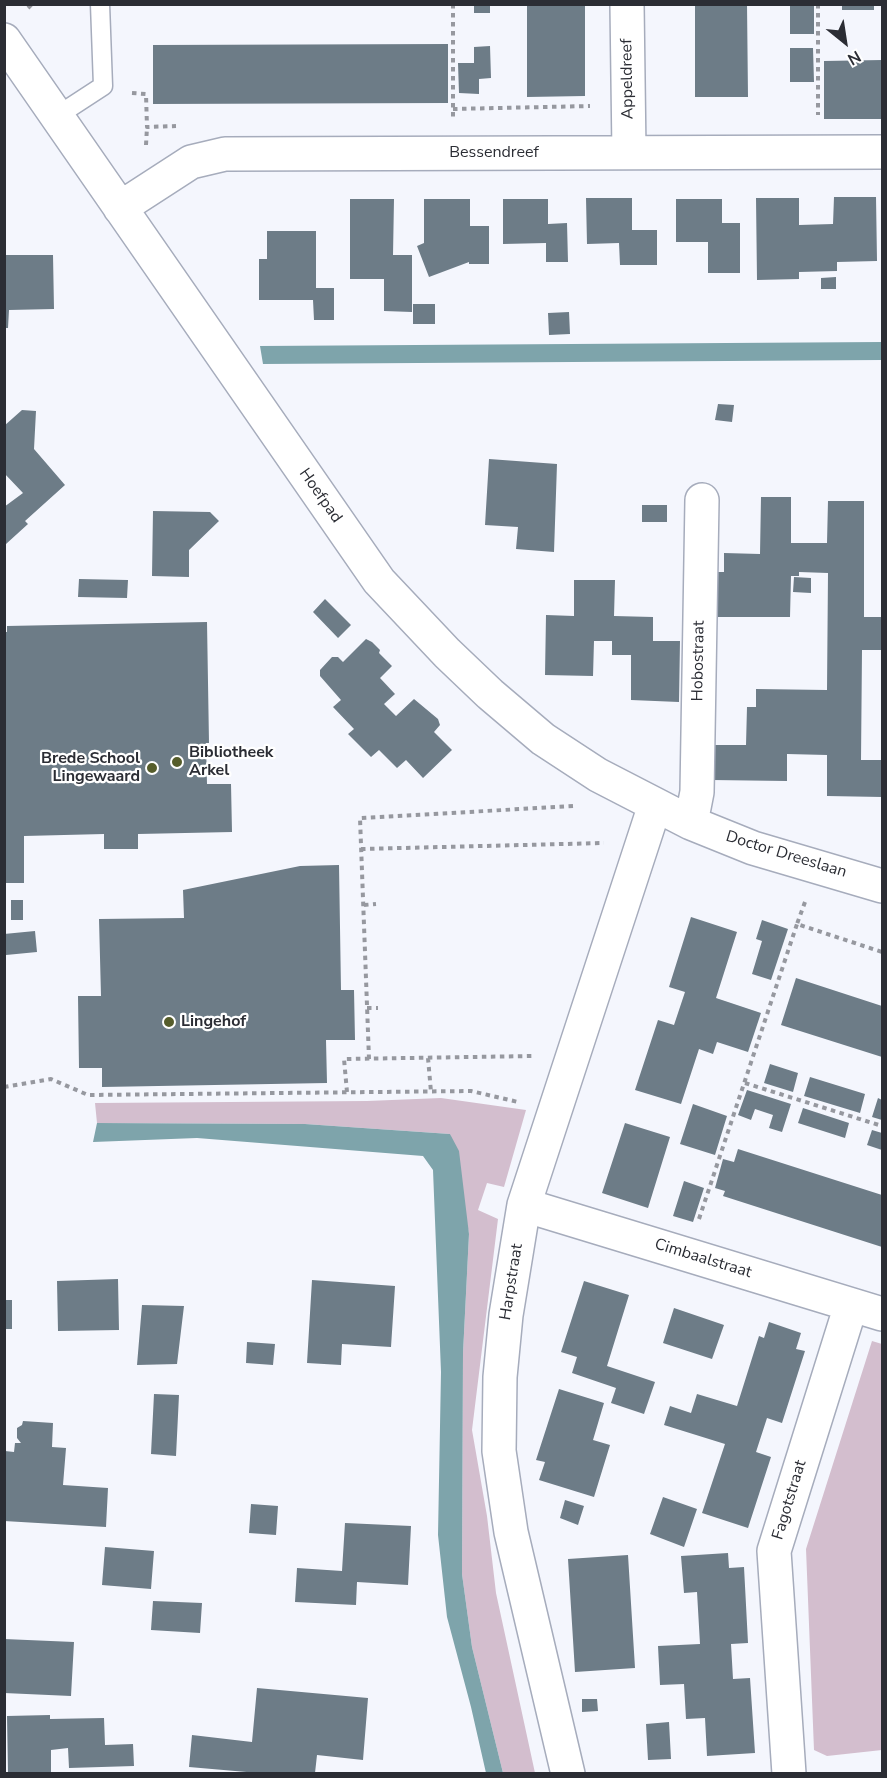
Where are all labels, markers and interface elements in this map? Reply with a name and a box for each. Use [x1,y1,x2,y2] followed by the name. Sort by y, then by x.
[815,12,875,72] north arrow
[618,38,638,120] street label: Appeldreef
[843,45,865,70] text: N
[449,143,539,163] street label: Bessendreef
[294,465,346,527] street label: Hoefpad
[689,620,709,702] street label: Hobostraat
[189,743,273,781] place label: Bibliotheek Arkel
[41,749,140,787] place label: Brede School Lingewaard
[170,755,184,769] marker: Bibliotheek Arkel
[145,761,159,775] marker: Brede School Lingewaard
[723,827,849,883] street label: Doctor Dreeslaan
[181,1012,246,1032] place label: Lingehof
[162,1015,176,1029] marker: Lingehof
[652,1235,754,1283] street label: Cimbaalstraat
[496,1242,528,1322] street label: Harpstraat
[769,1458,811,1542] street label: Fagotstraat

